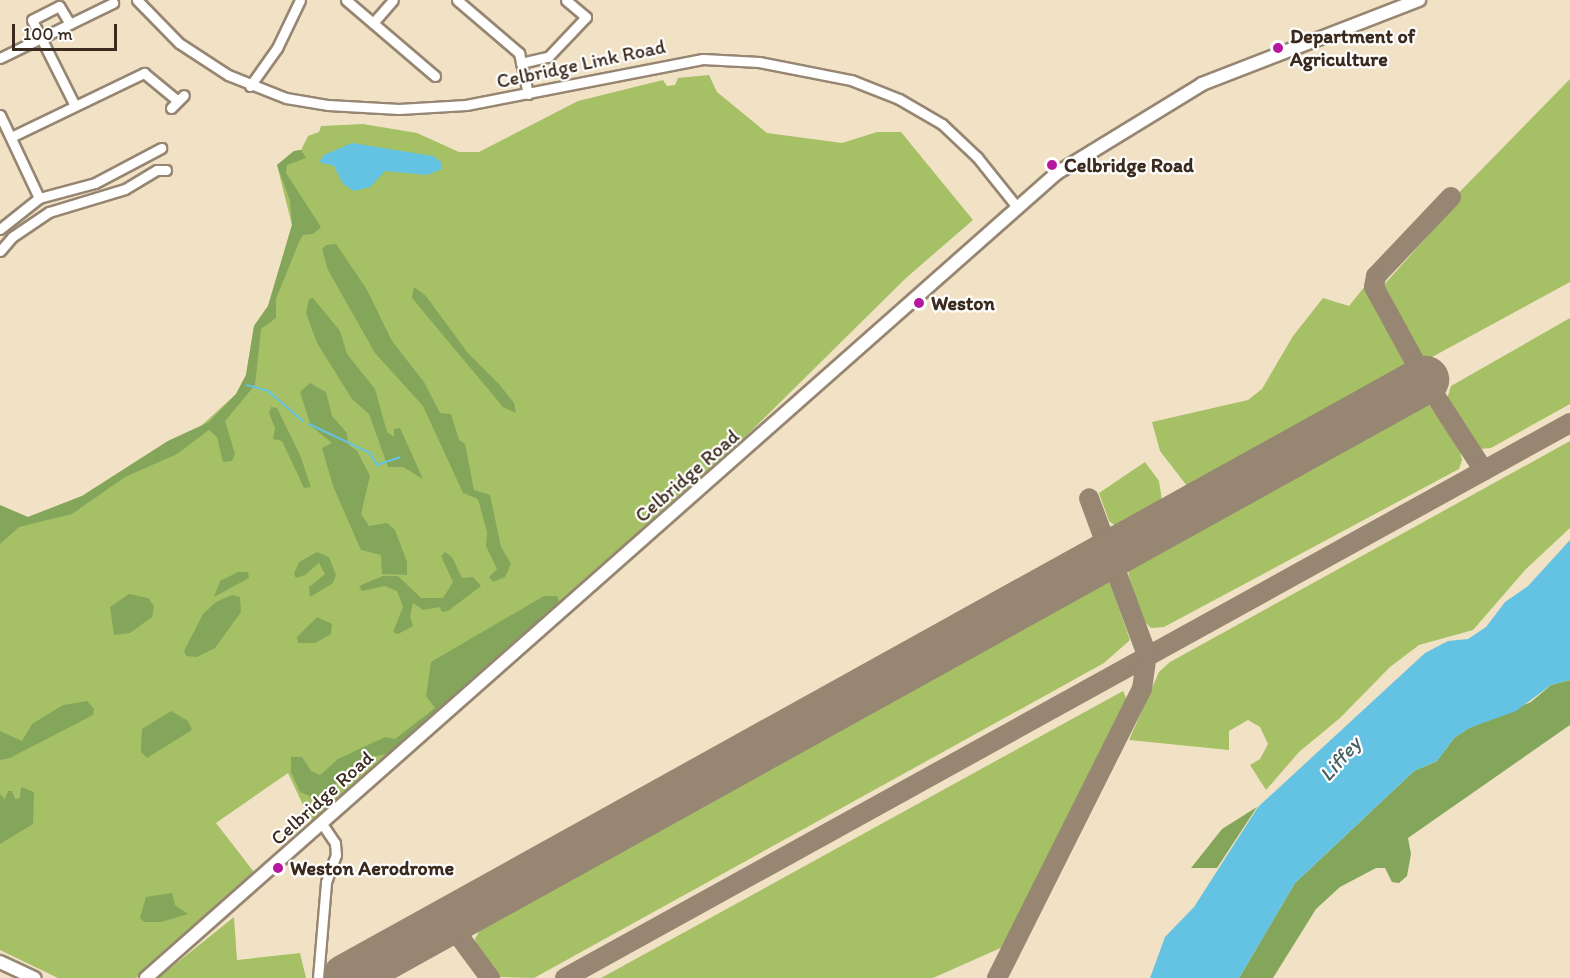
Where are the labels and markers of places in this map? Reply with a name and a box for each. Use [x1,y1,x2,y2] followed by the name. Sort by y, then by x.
[1290,24,1415,71] place label: Department of Agriculture
[1271,41,1285,55] marker: Department of Agriculture
[1064,153,1194,177] place label: Celbridge Road
[1045,158,1059,172] marker: Celbridge Road
[931,291,995,315] place label: Weston
[912,296,926,310] marker: Weston
[290,856,454,880] place label: Weston Aerodrome
[271,861,285,875] marker: Weston Aerodrome

